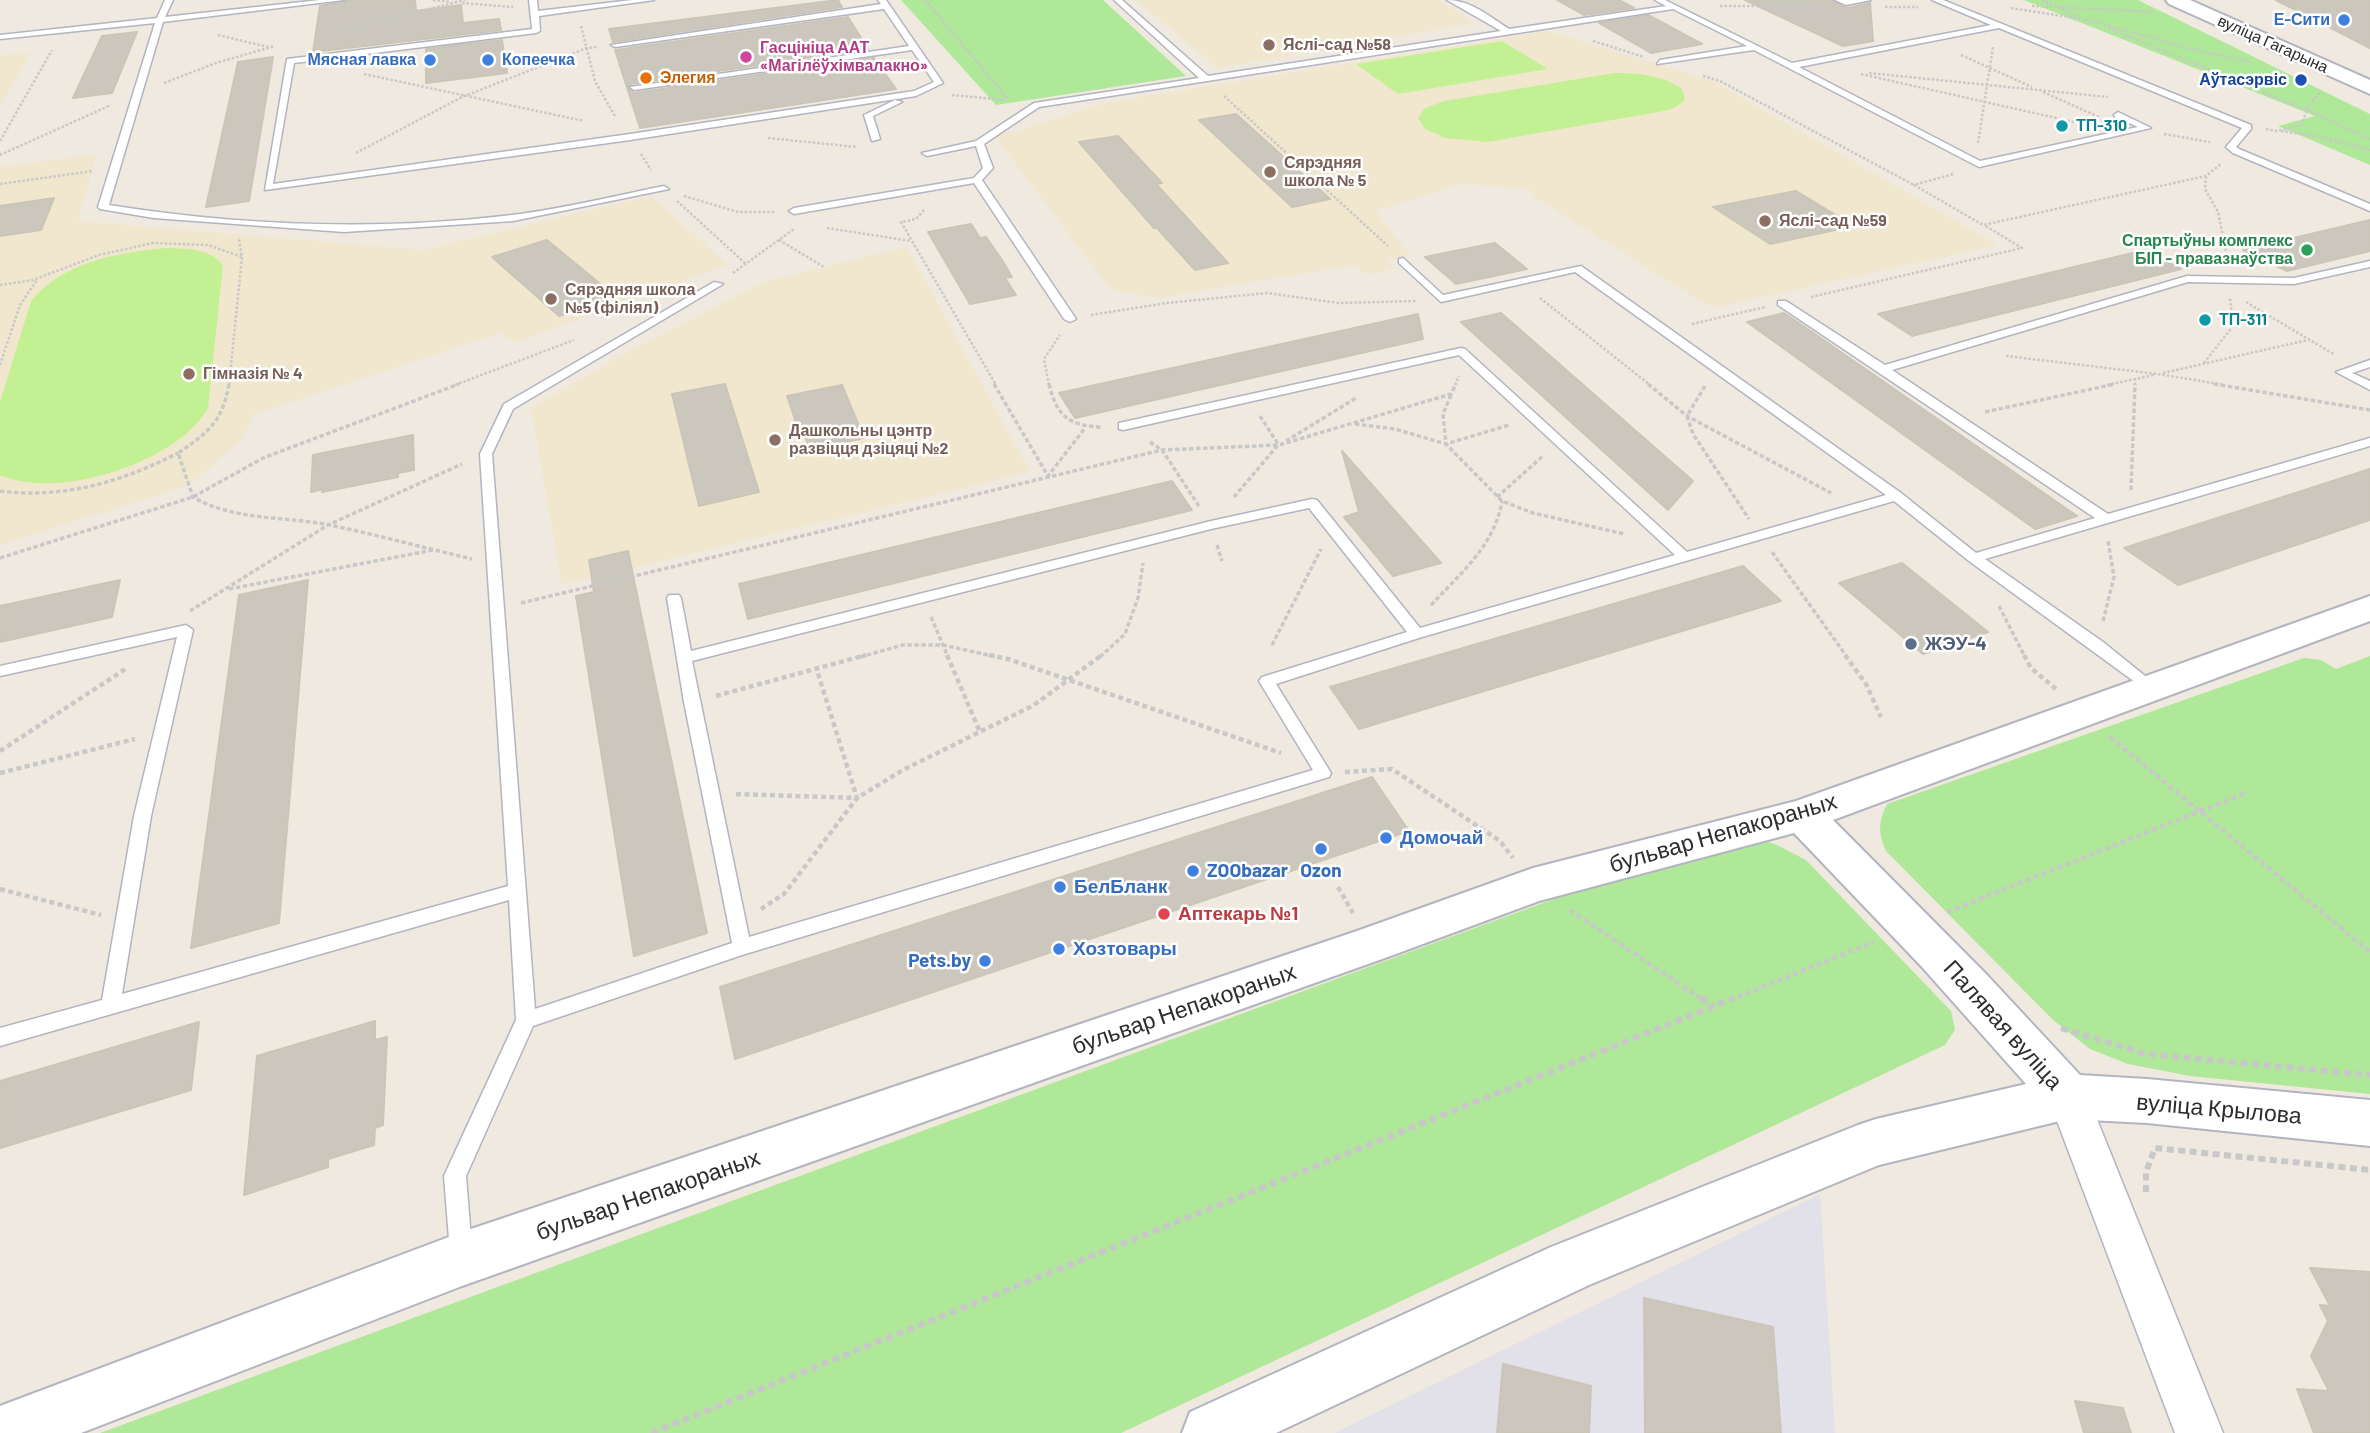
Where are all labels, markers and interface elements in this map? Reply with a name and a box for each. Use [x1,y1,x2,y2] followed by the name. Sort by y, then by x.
[2274,10,2330,30] place label: Е-Сити
[2215,11,2331,77] street label: вуліца Гагарына
[2336,12,2352,28] marker: Е-Сити
[1283,35,1391,55] place label: Яслі-сад №58
[1261,37,1277,53] marker: Яслі-сад №58
[760,38,928,76] place label: Гасцініца ААТ «Магілёўхімвалакно»
[738,49,754,65] marker: Гасцініца ААТ «Магілёўхімвалакно»
[308,50,416,70] place label: Мясная лавка
[502,50,575,70] place label: Копеечка
[422,52,438,68] marker: Мясная лавка
[480,52,496,68] marker: Копеечка
[660,68,716,88] place label: Элегия
[638,70,654,86] marker: Элегия
[2199,70,2287,90] place label: Аўтасэрвіс
[2293,72,2309,88] marker: Аўтасэрвіс
[2076,116,2127,136] place label: ТП-310
[2054,118,2070,134] marker: ТП-310
[1284,153,1366,191] place label: Сярэдняя школа № 5
[1262,164,1278,180] marker: Сярэдняя школа № 5
[1779,211,1887,231] place label: Яслі-сад №59
[1757,213,1773,229] marker: Яслі-сад №59
[2122,231,2293,269] place label: Спартыўны комплекс БІП - правазнаўства
[2299,242,2315,258] marker: Спартыўны комплекс БІП - правазнаўства
[565,280,695,318] place label: Сярэдняя школа №5 (філіял)
[543,291,559,307] marker: Сярэдняя школа №5 (філіял)
[2219,310,2267,330] place label: ТП-311
[2197,312,2213,328] marker: ТП-311
[203,364,303,384] place label: Гімназія № 4
[181,366,197,382] marker: Гімназія № 4
[789,421,949,459] place label: Дашкольны цэнтр развіцця дзіцяці №2
[767,432,783,448] marker: Дашкольны цэнтр развіцця дзіцяці №2
[1925,633,1987,655] place label: ЖЭУ-4
[1903,636,1919,652] marker: ЖЭУ-4
[1606,787,1840,879] street label: бульвар Непакораных
[1400,827,1483,849] place label: Домочай
[1378,830,1394,846] marker: Домочай
[1313,841,1329,857] marker: Ozon
[1207,860,1288,882] place label: ZOObazar
[1300,860,1342,882] place label: Ozon
[1185,863,1201,879] marker: ZOObazar
[1074,876,1168,898] place label: БелБланк
[1052,879,1068,895] marker: БелБланк
[1178,903,1298,925] place label: Аптекарь №1
[1156,906,1172,922] marker: Аптекарь №1
[1073,938,1177,960] place label: Хозтовары
[1051,941,1067,957] marker: Хозтовары
[908,950,971,972] place label: Pets.by
[977,953,993,969] marker: Pets.by
[1938,955,2068,1095] street label: Палявая вуліца
[1068,958,1300,1060] street label: бульвар Непакораных
[2135,1088,2303,1130] street label: вуліца Крылова
[532,1144,764,1246] street label: бульвар Непакораных

